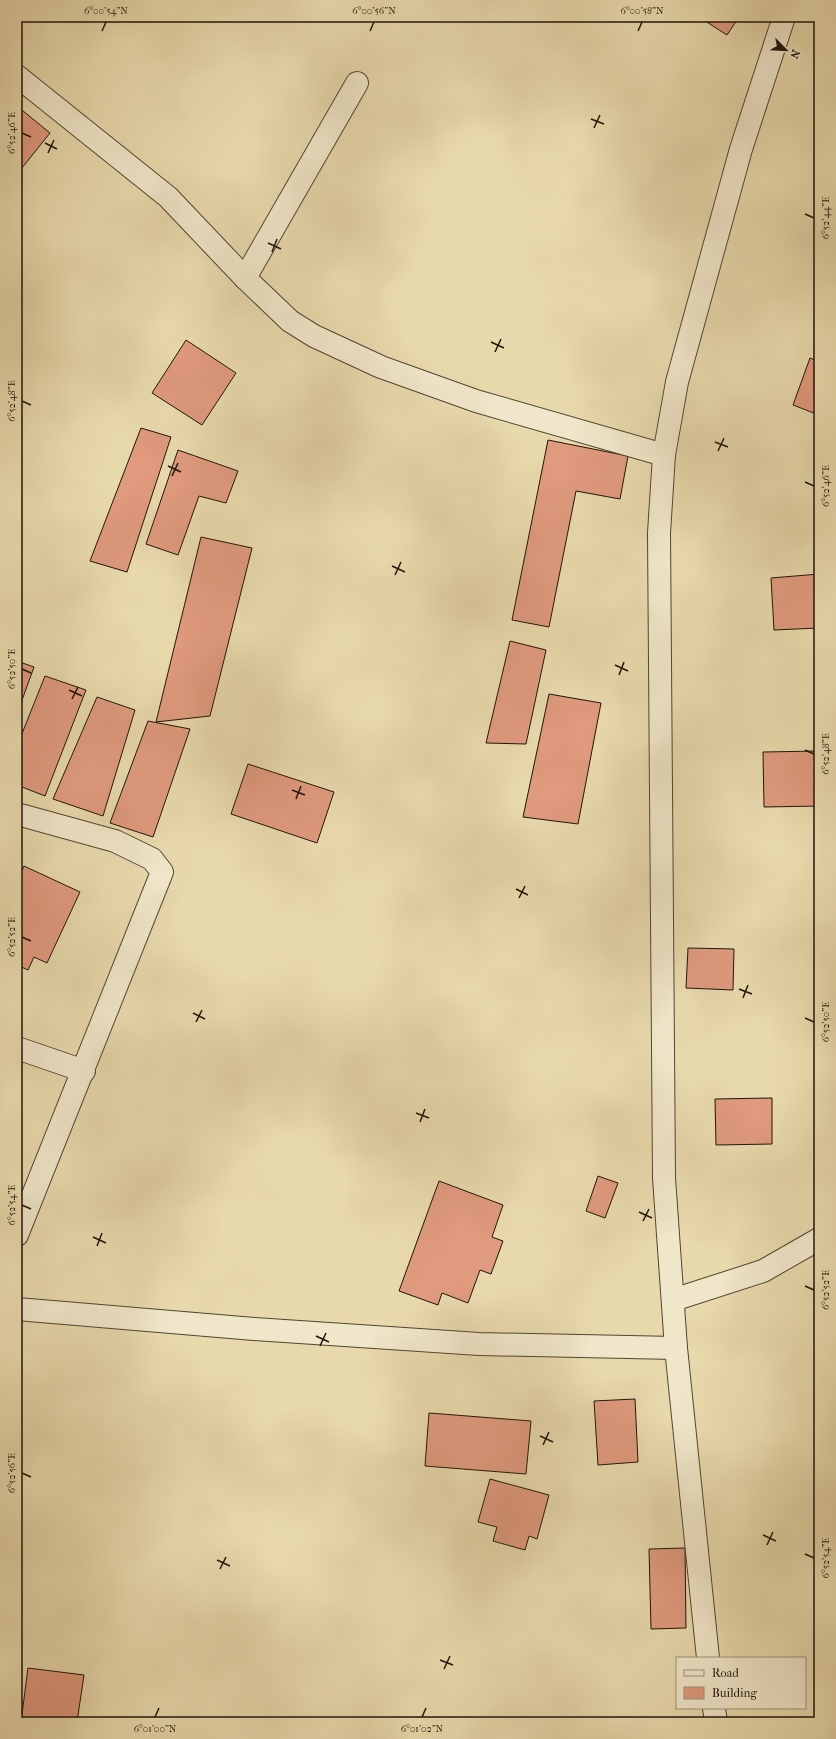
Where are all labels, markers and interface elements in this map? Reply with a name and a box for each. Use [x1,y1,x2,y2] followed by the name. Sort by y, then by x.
[84,5,128,17] text: 6°00'54"N
[352,5,396,17] text: 6°00'56"N
[620,5,664,17] text: 6°00'58"N
[766,30,806,70] north arrow
[787,47,802,61] text: N
[6,112,18,154] text: 6°52'46"E
[820,197,832,239] text: 6°52'44"E
[6,380,18,422] text: 6°52'48"E
[820,465,832,507] text: 6°52'46"E
[6,649,18,689] text: 6°52'50"E
[820,733,832,775] text: 6°52'48"E
[6,917,18,957] text: 6°52'52"E
[820,1002,832,1042] text: 6°52'50"E
[6,1185,18,1225] text: 6°52'54"E
[820,1270,832,1310] text: 6°52'52"E
[6,1453,18,1493] text: 6°52'56"E
[820,1538,832,1578] text: 6°52'54"E
[676,1657,806,1709] legend
[712,1666,739,1680] text: Road
[712,1686,757,1700] text: Building
[134,1723,177,1735] text: 6°01'00"N
[401,1723,444,1735] text: 6°01'02"N

